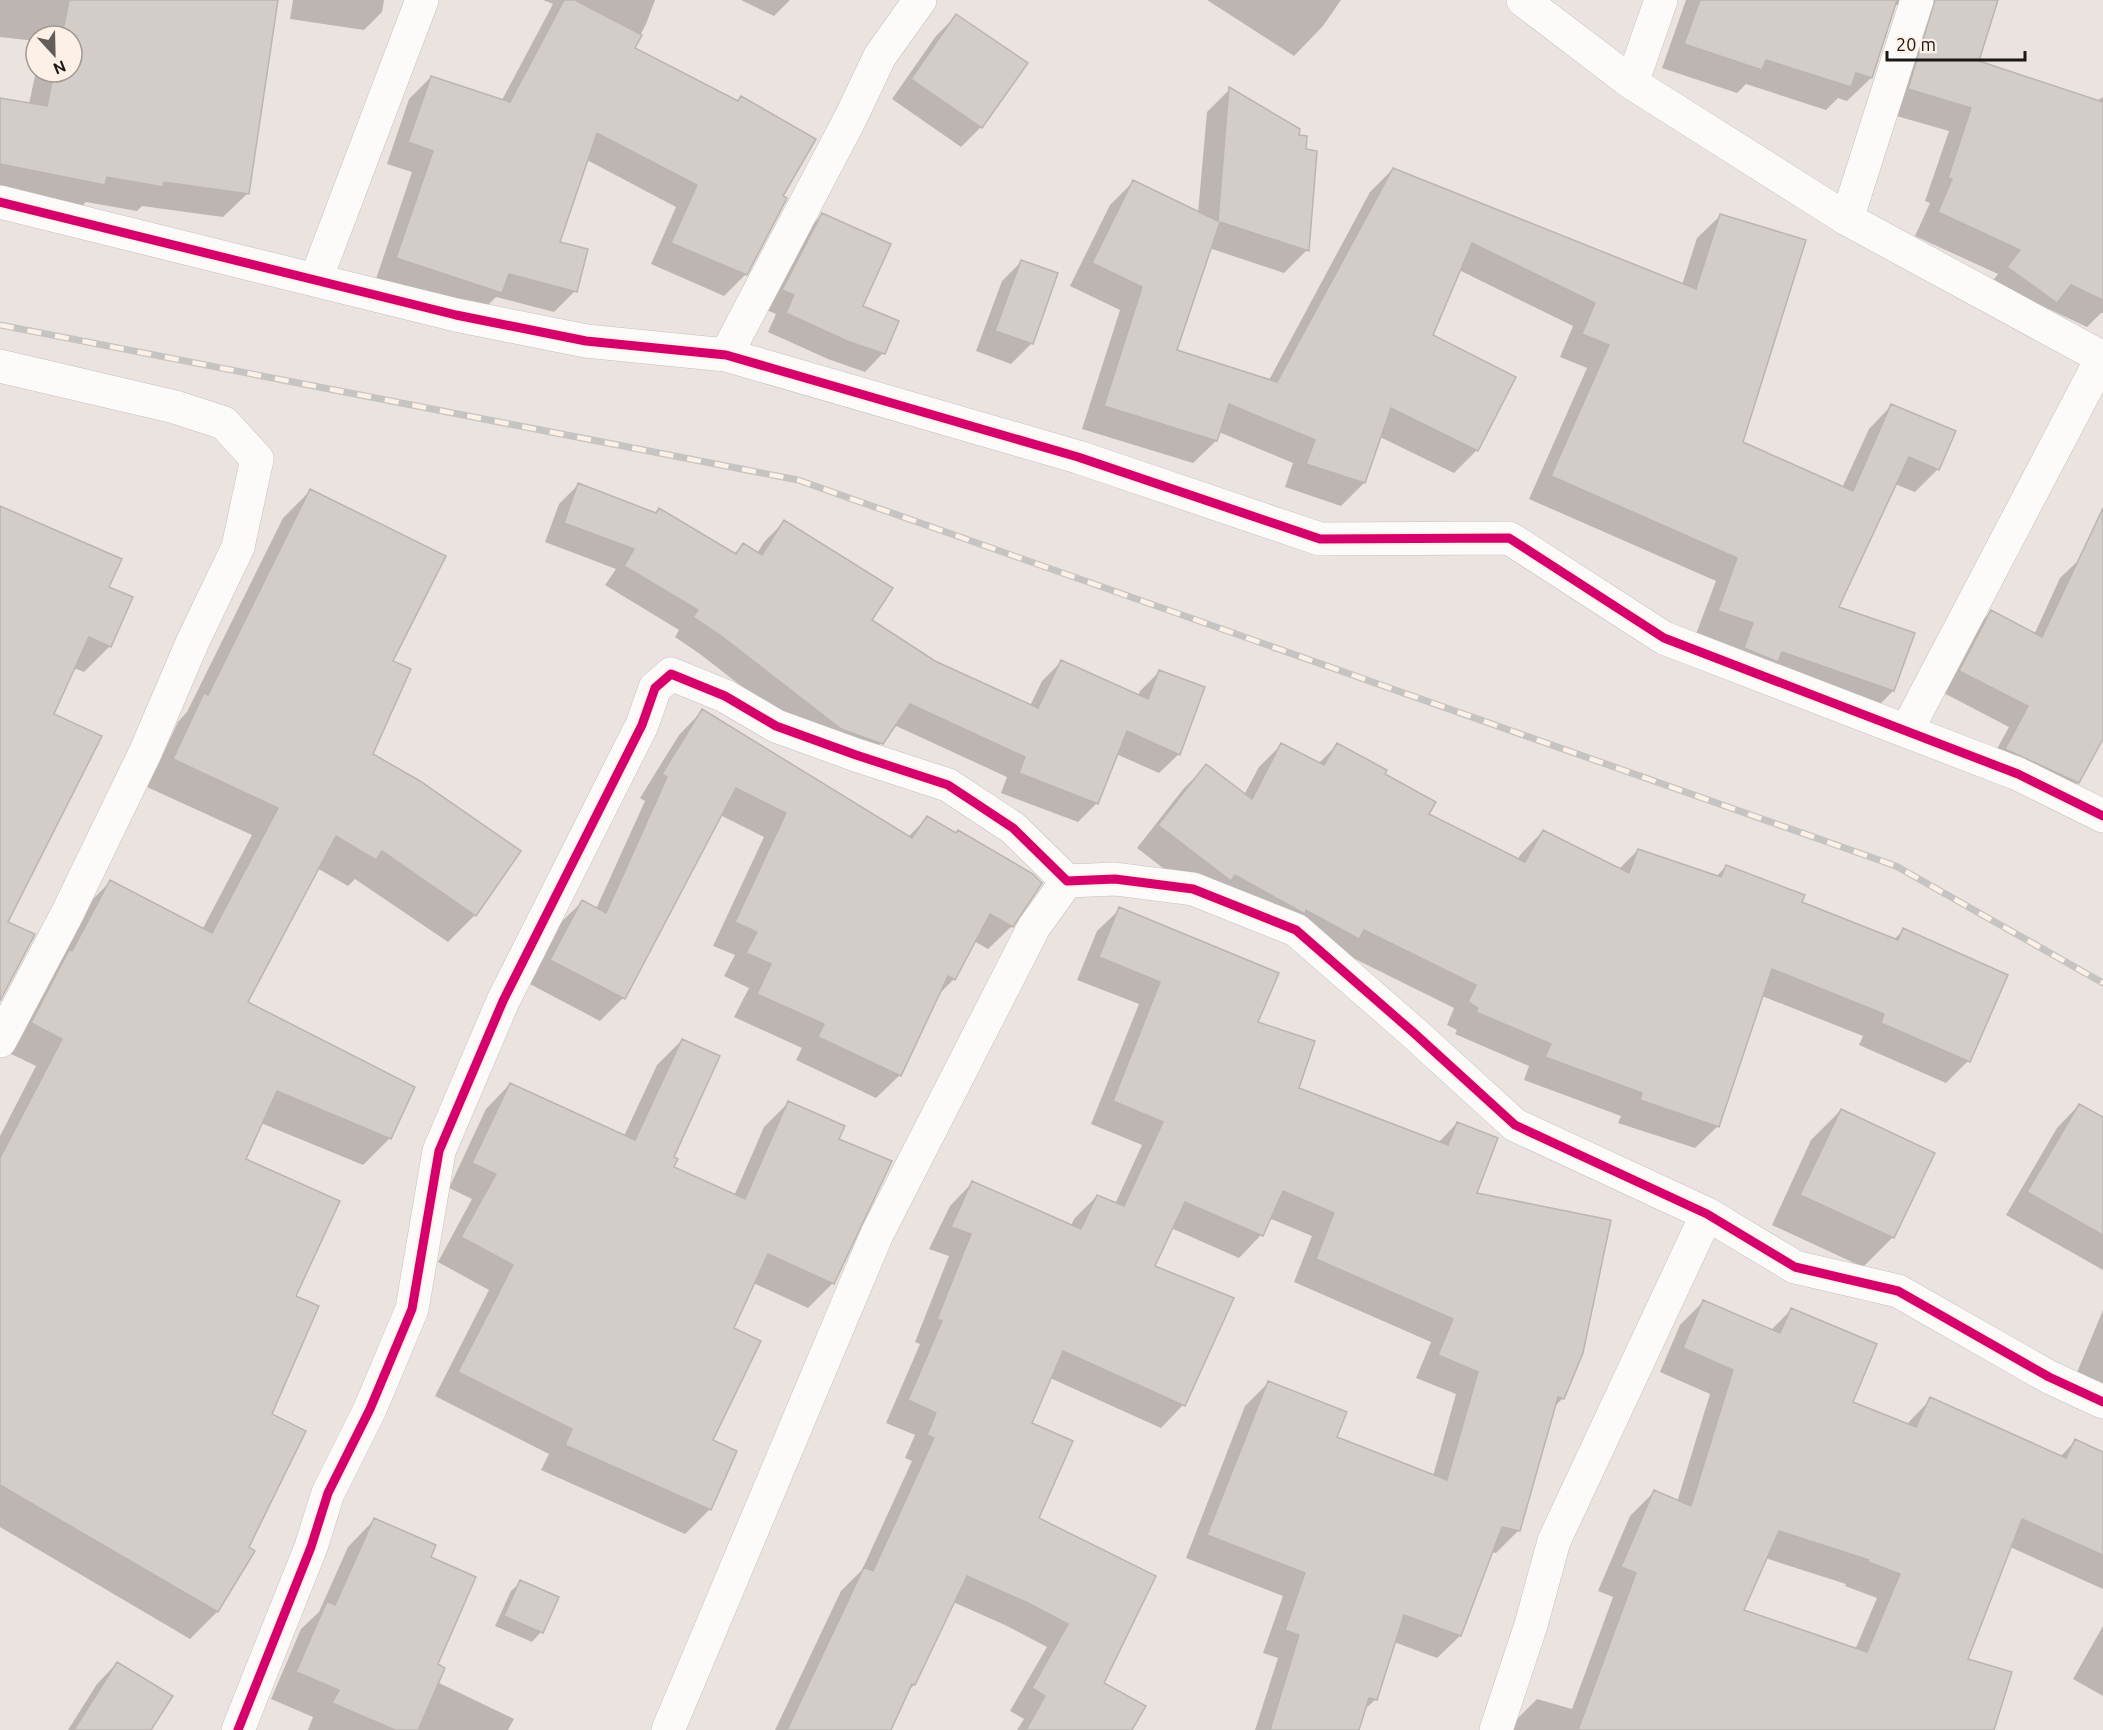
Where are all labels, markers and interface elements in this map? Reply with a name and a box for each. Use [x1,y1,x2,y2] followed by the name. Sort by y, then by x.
[24,24,84,84] north arrow
[1887,24,2025,62] scale bar
[1896,34,1936,54] text: 20 m
[51,57,69,78] text: N

